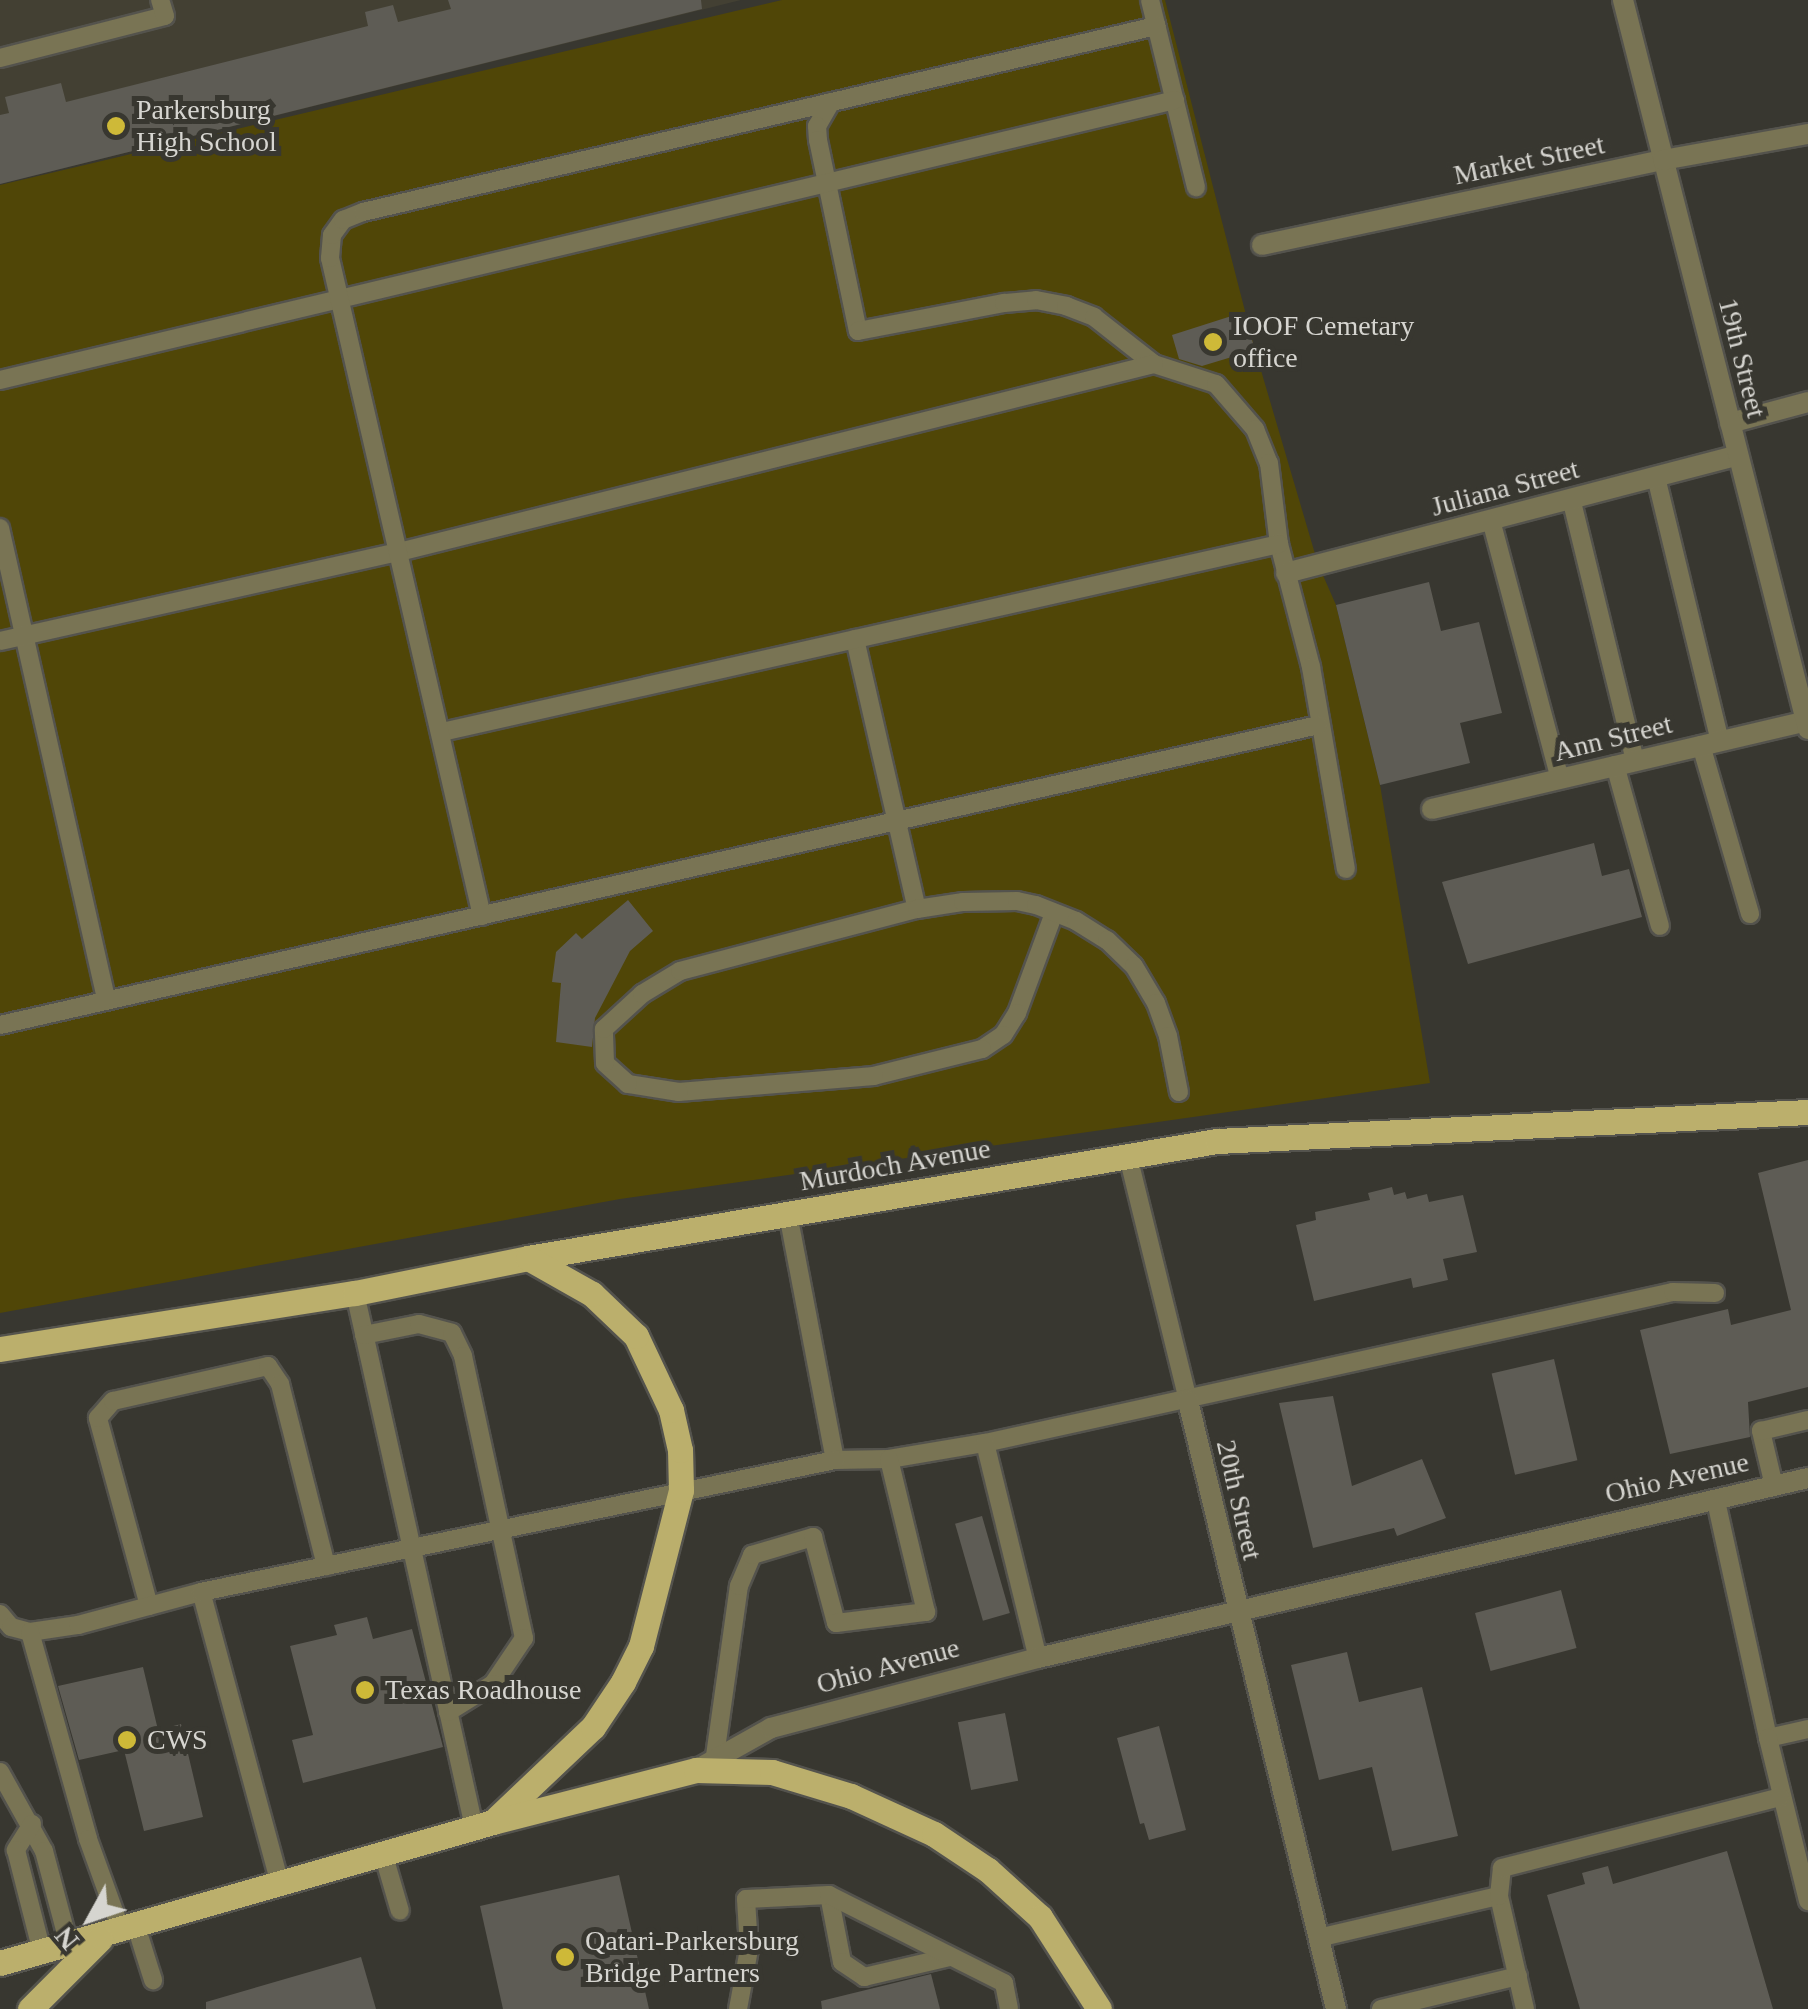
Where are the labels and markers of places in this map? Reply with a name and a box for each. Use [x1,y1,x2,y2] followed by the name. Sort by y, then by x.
[136,93,277,159] place label: Parkersburg High School
[105,115,127,137] marker: Parkersburg High School
[1233,309,1414,375] place label: IOOF Cemetary office
[1202,331,1224,353] marker: IOOF Cemetary office
[385,1673,581,1707] place label: Texas Roadhouse
[354,1679,376,1701] marker: Texas Roadhouse
[147,1723,208,1757] place label: CWS
[116,1729,138,1751] marker: CWS
[585,1924,799,1990] place label: Qatari-Parkersburg Bridge Partners
[554,1946,576,1968] marker: Qatari-Parkersburg Bridge Partners

